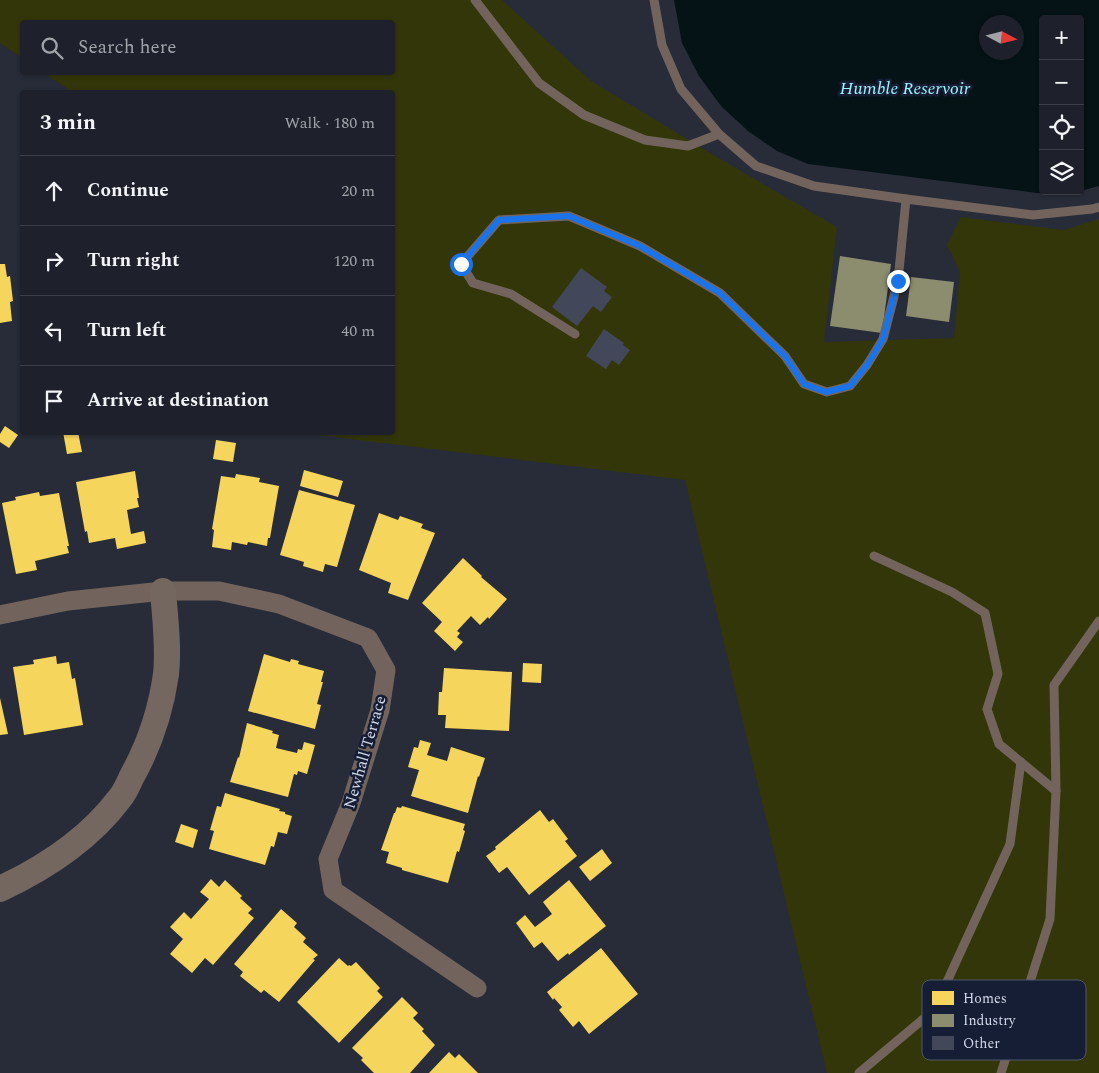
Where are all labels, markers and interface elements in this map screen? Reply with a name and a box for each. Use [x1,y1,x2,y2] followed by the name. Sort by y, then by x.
[979,15,1024,60] north arrow
[1039,15,1084,195] map controls
[1039,15,1084,60] button: +
[20,20,395,75] search box
[78,33,177,62] text: Search here
[38,34,66,62] icon: search
[1039,60,1084,105] button: −
[840,75,971,102] water label: Humble Reservoir
[1039,105,1084,150] button: locate
[40,107,96,139] text: 3 min
[284,111,375,135] text: Walk · 180 m
[1039,150,1084,195] button: layers
[87,176,169,205] text: Continue
[40,177,68,205] icon: ahead
[341,179,375,203] text: 20 m
[87,246,180,275] text: Turn right
[40,247,68,275] icon: right
[333,249,375,273] text: 120 m
[450,253,473,276] route start
[887,270,910,293] route end
[87,316,166,345] text: Turn left
[40,317,68,345] icon: left
[341,319,375,343] text: 40 m
[87,386,269,415] text: Arrive at destination
[40,387,68,415] icon: arrive
[337,693,393,812] street label: Newhall Terrace
[922,980,1086,1060] legend
[963,988,1007,1009] text: Homes
[963,1010,1017,1031] text: Industry
[963,1033,1000,1054] text: Other

